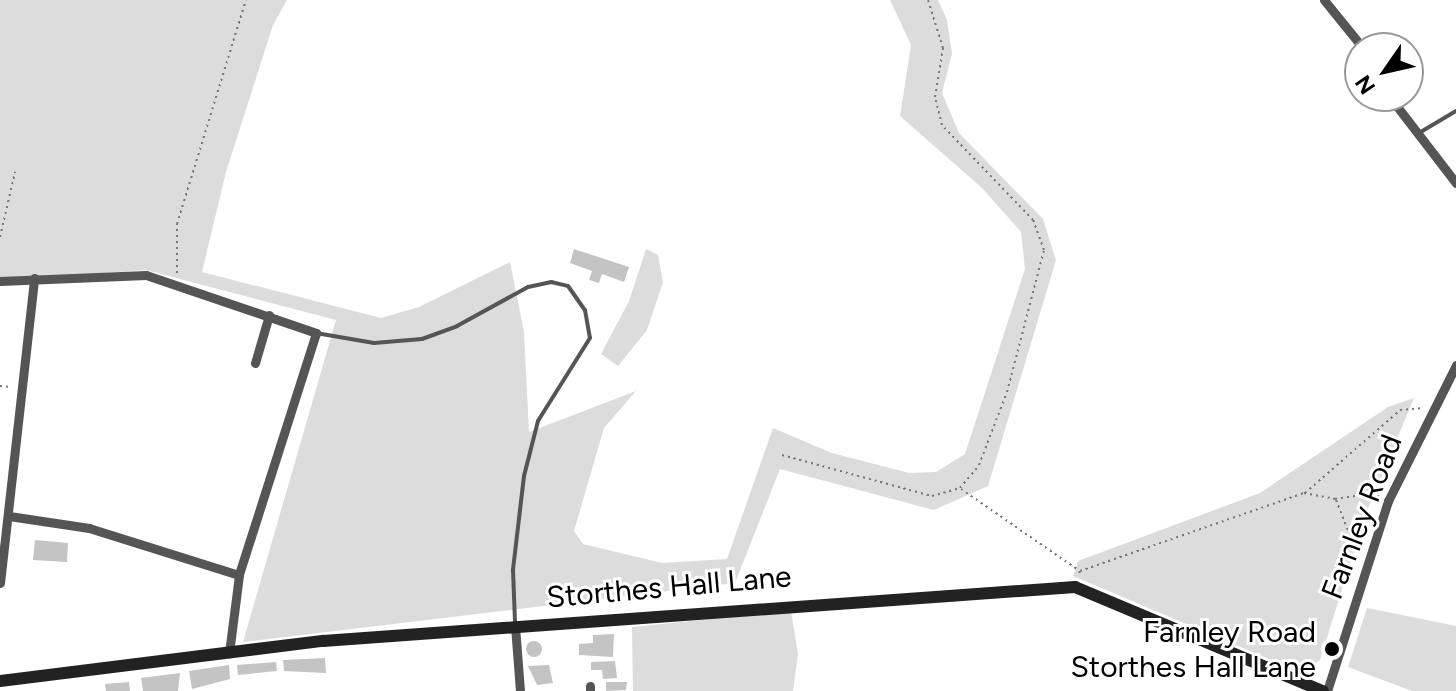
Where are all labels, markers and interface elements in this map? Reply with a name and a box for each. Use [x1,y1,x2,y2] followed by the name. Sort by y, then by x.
[1344,32,1424,112] north arrow
[1349,70,1381,99] text: N
[1314,430,1410,604] street label: Farnley Road
[545,558,793,616] street label: Storthes Hall Lane
[1070,614,1316,684] place label: Farnley Road Storthes Hall Lane
[1323,640,1341,658] marker: Farnley Road Storthes Hall Lane

